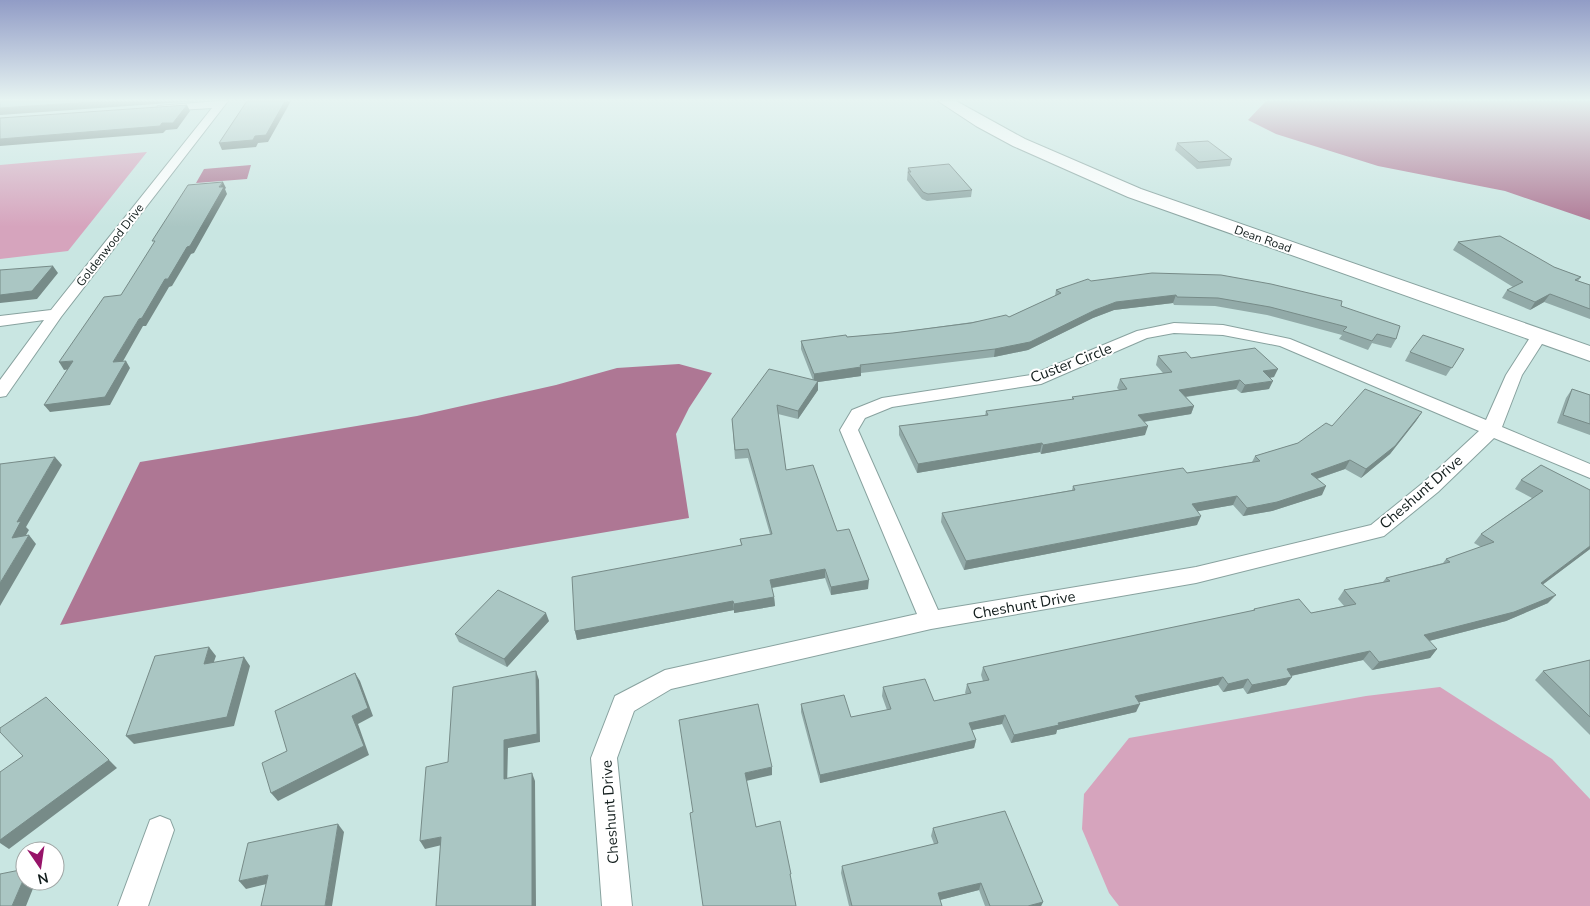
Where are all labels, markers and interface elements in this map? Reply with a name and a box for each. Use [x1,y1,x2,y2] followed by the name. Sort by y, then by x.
[73,200,147,290] street label: Goldenwood Drive
[1232,222,1294,256] street label: Dean Road
[1027,338,1115,388] street label: Custer Circle
[1375,450,1467,534] street label: Cheshunt Drive
[971,586,1077,624] street label: Cheshunt Drive
[596,759,624,865] street label: Cheshunt Drive
[15,841,65,891] north arrow
[36,868,50,889] text: N

